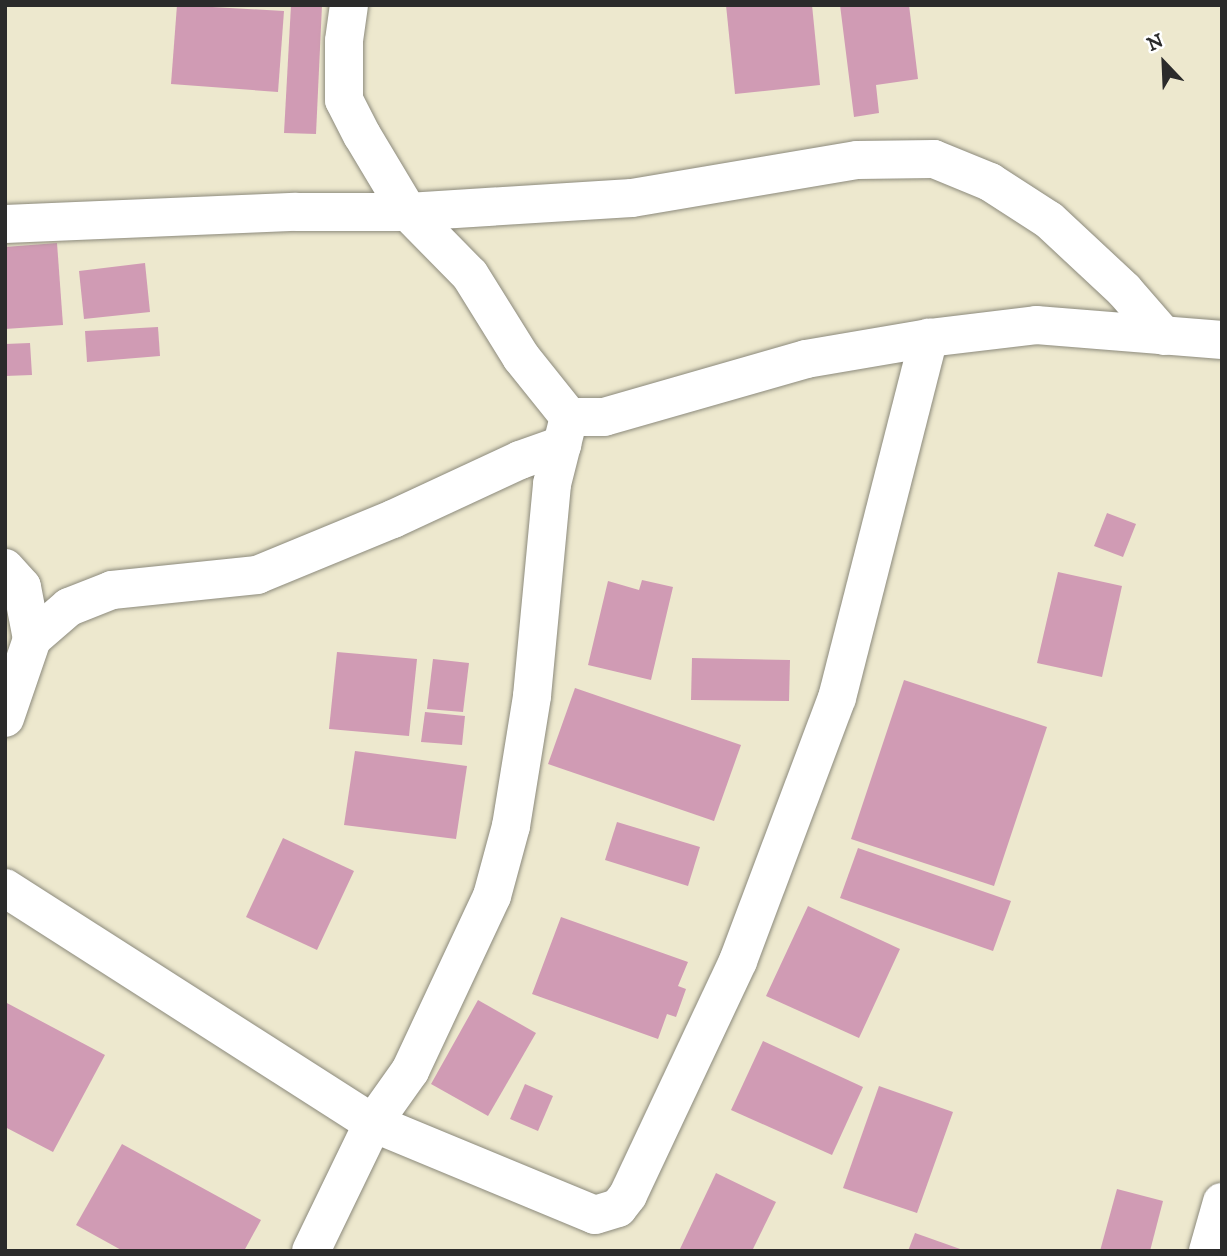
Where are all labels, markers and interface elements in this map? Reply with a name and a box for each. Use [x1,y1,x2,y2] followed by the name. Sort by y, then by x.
[1129,28,1199,98] north arrow
[1144,30,1167,57] text: N

